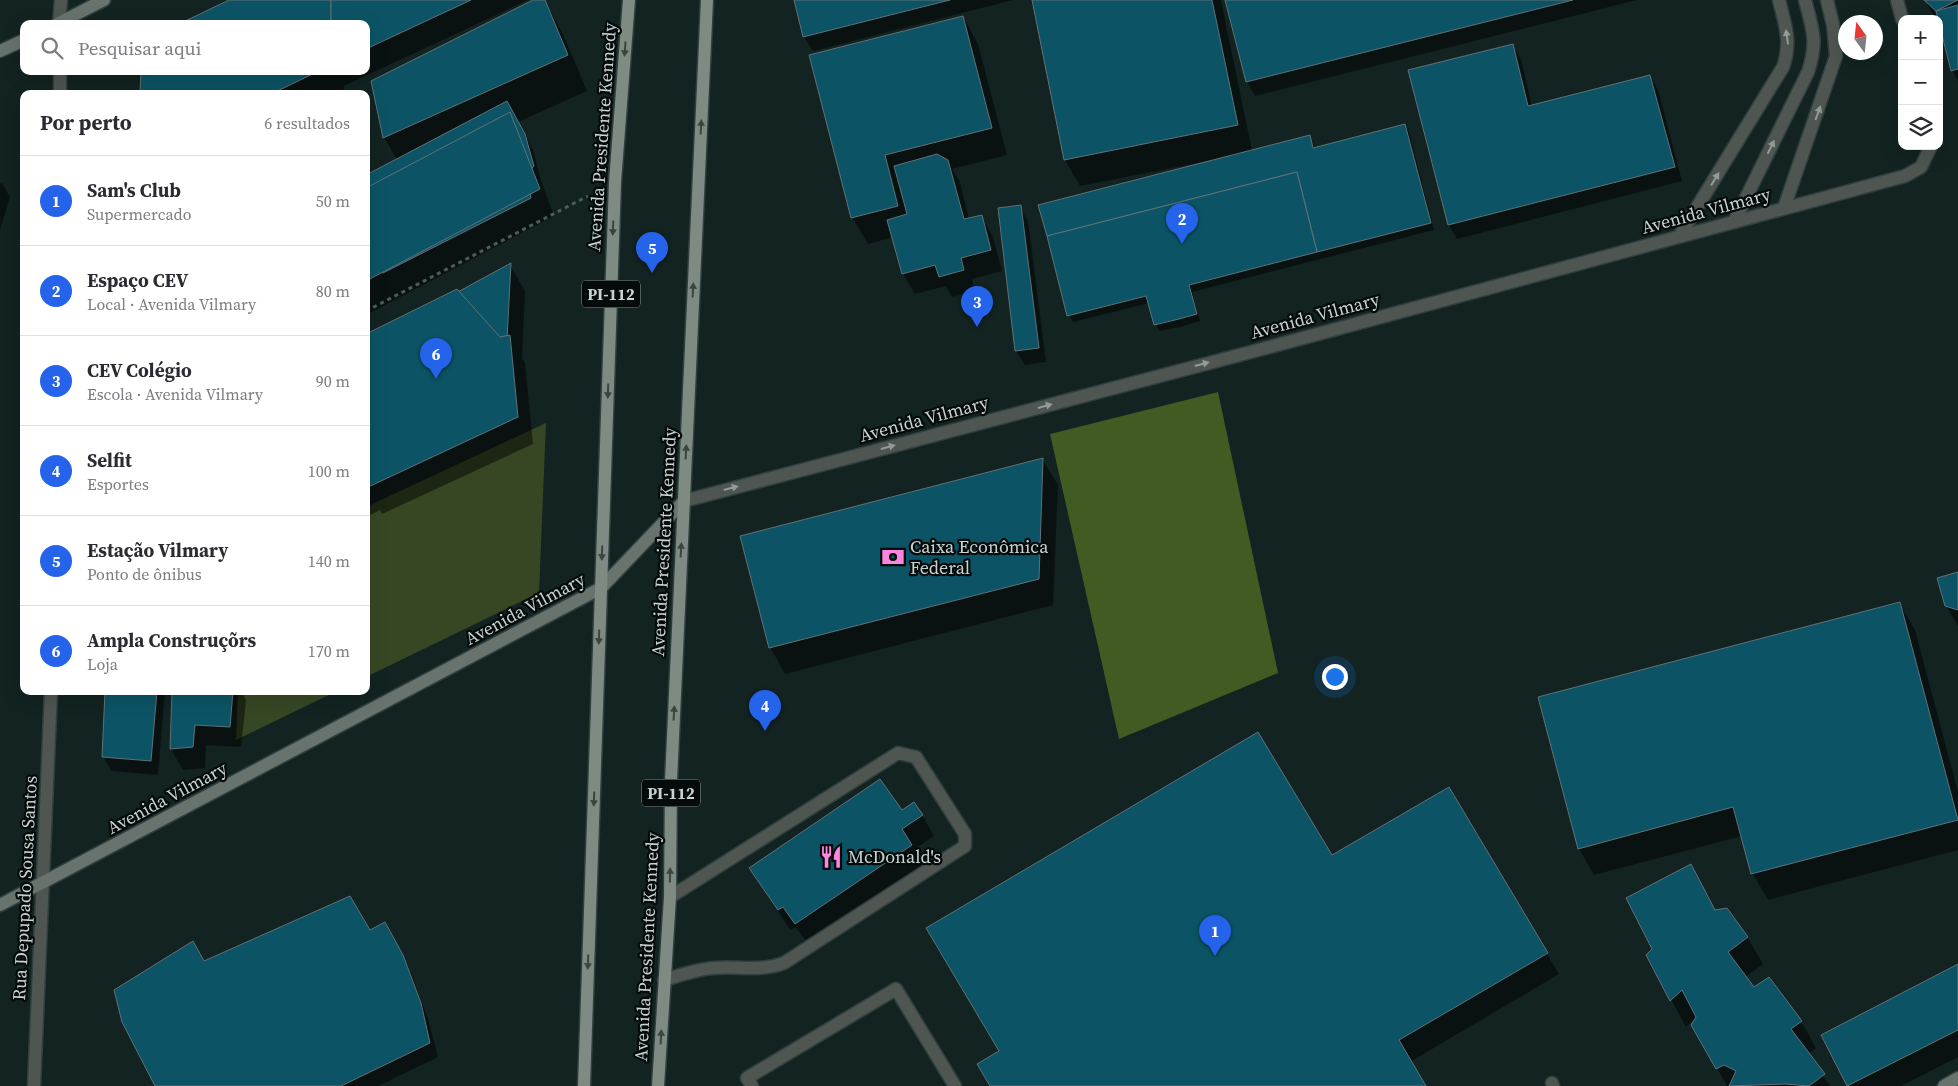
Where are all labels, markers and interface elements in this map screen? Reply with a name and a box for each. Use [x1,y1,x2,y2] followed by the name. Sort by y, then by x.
[1838,15,1883,60] north arrow
[1898,15,1943,150] map controls
[1898,15,1943,60] button: +
[20,20,370,75] search box
[581,21,622,252] street label: Avenida Presidente Kennedy
[1783,28,1791,44] one-way arrow
[38,34,66,62] icon: search
[78,35,201,61] text: Pesquisar aqui
[621,41,629,57] one-way arrow
[1898,60,1943,105] button: −
[1814,105,1822,120] one-way arrow
[1898,105,1943,150] button: layers
[40,108,132,137] text: Por perto
[264,112,350,134] text: 6 resultados
[697,119,705,135] one-way arrow
[1767,139,1776,154] one-way arrow
[1710,172,1719,185] one-way arrow
[87,177,181,203] text: Sam's Club
[1639,181,1774,240] street label: Avenida Vilmary
[52,190,60,212] text: 1
[316,190,350,212] text: 50 m
[87,203,191,225] text: Supermercado
[1166,203,1198,244] pin: 2
[609,220,617,236] one-way arrow
[636,232,668,273] pin: 5
[87,267,188,293] text: Espaço CEV
[52,280,60,302] text: 2
[316,280,350,302] text: 80 m
[582,280,640,308] road number: PI-112
[690,281,698,297] one-way arrow
[961,286,993,327] pin: 3
[1248,286,1383,345] street label: Avenida Vilmary
[87,293,256,315] text: Local · Avenida Vilmary
[420,338,452,379] pin: 6
[87,357,192,383] text: CEV Colégio
[1195,360,1210,368] one-way arrow
[52,370,60,392] text: 3
[316,370,350,392] text: 90 m
[87,383,263,405] text: Escola · Avenida Vilmary
[603,383,611,399] one-way arrow
[857,389,992,448] street label: Avenida Vilmary
[1038,401,1053,409] one-way arrow
[645,426,682,657] street label: Avenida Presidente Kennedy
[881,443,896,451] one-way arrow
[682,444,690,460] one-way arrow
[87,447,132,473] text: Selfit
[52,460,60,482] text: 4
[308,460,350,482] text: 100 m
[87,473,149,495] text: Esportes
[723,484,738,492] one-way arrow
[910,534,1049,580] place label: Caixa Econômica Federal
[87,537,228,563] text: Estação Vilmary
[678,542,686,558] one-way arrow
[880,544,906,570] bank icon: Caixa Econômica Federal
[598,545,606,561] one-way arrow
[52,550,60,572] text: 5
[308,550,350,572] text: 140 m
[87,563,202,585] text: Ponto de ônibus
[460,566,590,651] street label: Avenida Vilmary
[87,627,256,653] text: Ampla Construçõrs
[595,629,603,645] one-way arrow
[52,640,60,662] text: 6
[308,640,350,662] text: 170 m
[87,653,118,675] text: Loja
[1322,664,1348,690] your location
[749,690,781,731] pin: 4
[671,704,679,720] one-way arrow
[102,755,232,840] street label: Avenida Vilmary
[6,775,43,1001] street label: Rua Depupado Sousa Santos
[642,780,700,806] road number: PI-112
[589,791,597,807] one-way arrow
[628,831,665,1062] street label: Avenida Presidente Kennedy
[818,844,844,870] restaurant icon: McDonald's
[848,844,941,869] place label: McDonald's
[666,867,674,883] one-way arrow
[1199,915,1231,956] pin: 1
[584,954,592,970] one-way arrow
[658,1029,666,1045] one-way arrow

